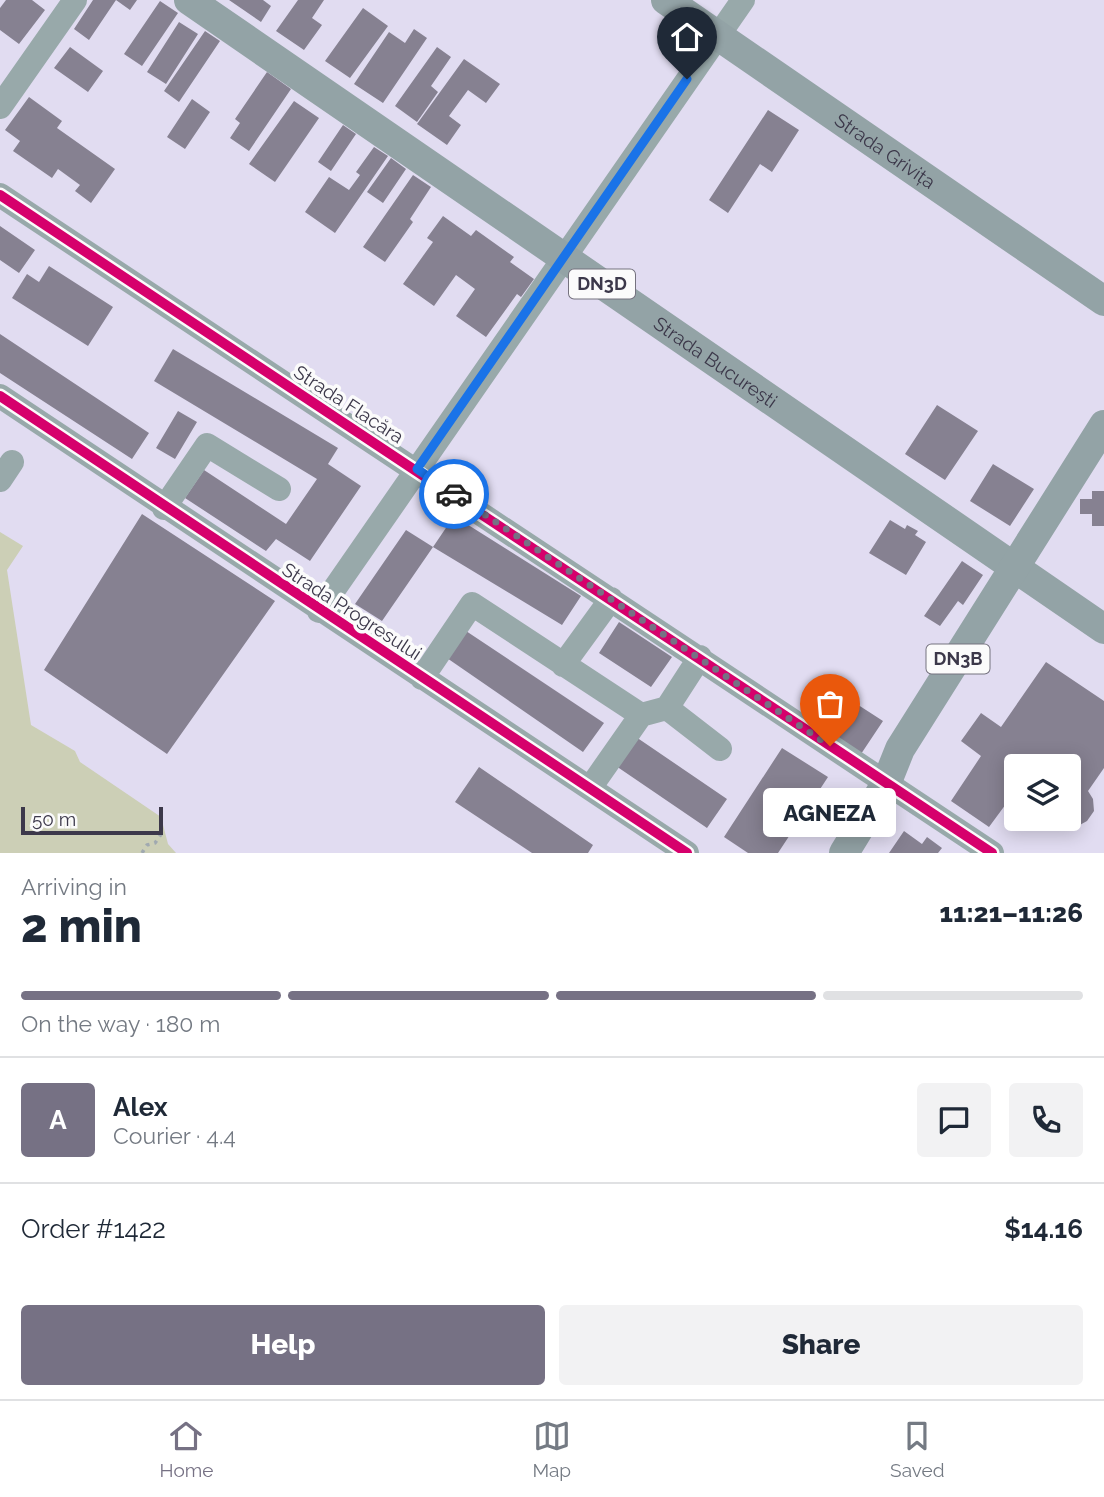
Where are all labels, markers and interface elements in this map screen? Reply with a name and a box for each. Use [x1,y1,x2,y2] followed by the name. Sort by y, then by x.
[657,7,717,79] pin
[668,18,706,56] icon: home
[831,108,940,193] street label: Strada Grivița
[569,270,635,298] road number: DN3D
[650,312,781,412] street label: Strada București
[290,360,408,448] street label: Strada Flacăra
[419,459,489,529] courier
[435,475,473,513] icon: car
[278,558,426,664] street label: Strada Progresului
[926,644,990,674] road number: DN3B
[800,674,860,746] pin
[811,685,849,723] icon: bag
[1004,754,1081,831] map controls
[1004,754,1081,831] button: layers
[764,788,896,837] callout: AGNEZA
[783,799,876,826] text: AGNEZA
[21,804,163,836] scale bar
[32,808,76,830] text: 50 m
[21,873,127,900] text: Arriving in
[940,898,1083,928] text: 11:21–11:26
[21,899,142,953] text: 2 min
[21,1010,220,1037] text: On the way · 180 m
[917,1083,991,1157] button: chat
[1009,1083,1083,1157] button: phone
[113,1092,168,1122] text: Alex
[49,1105,67,1135] text: A
[113,1122,236,1149] text: Courier · 4.4
[21,1214,166,1244] text: Order #1422
[1004,1214,1083,1244] text: $14.16
[21,1305,545,1385] button: Help
[559,1305,1083,1385] button: Share
[160,1417,213,1481] tab: Home
[532,1417,571,1481] tab: Map
[890,1417,944,1481] tab: Saved

